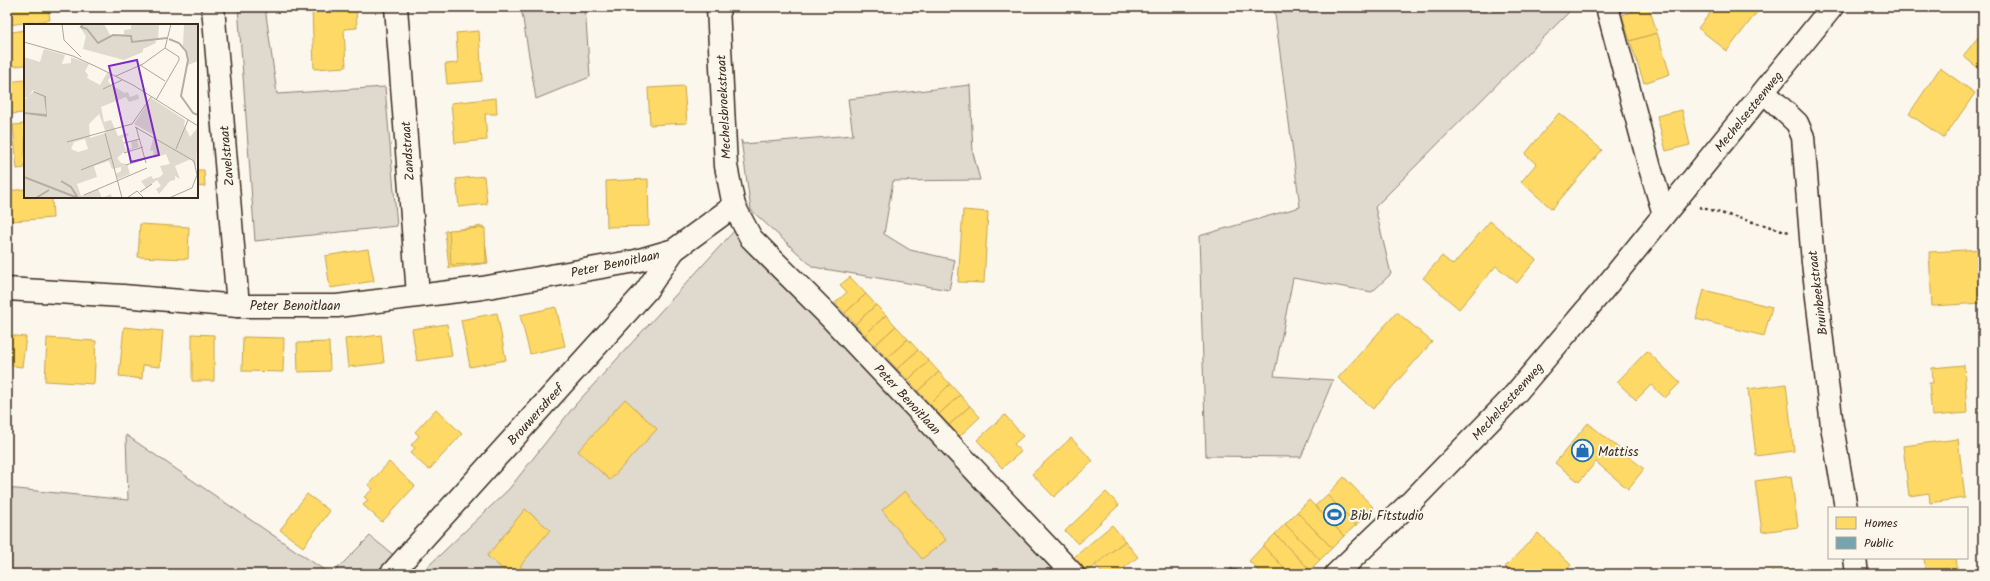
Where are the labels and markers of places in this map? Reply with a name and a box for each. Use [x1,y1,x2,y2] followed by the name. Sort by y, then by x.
[1570,438,1596,464] shop icon: Mattiss
[1598,442,1639,463] place label: Mattiss
[1322,502,1348,528] sports icon: Bibi Fitstudio
[1350,506,1424,527] place label: Bibi Fitstudio

